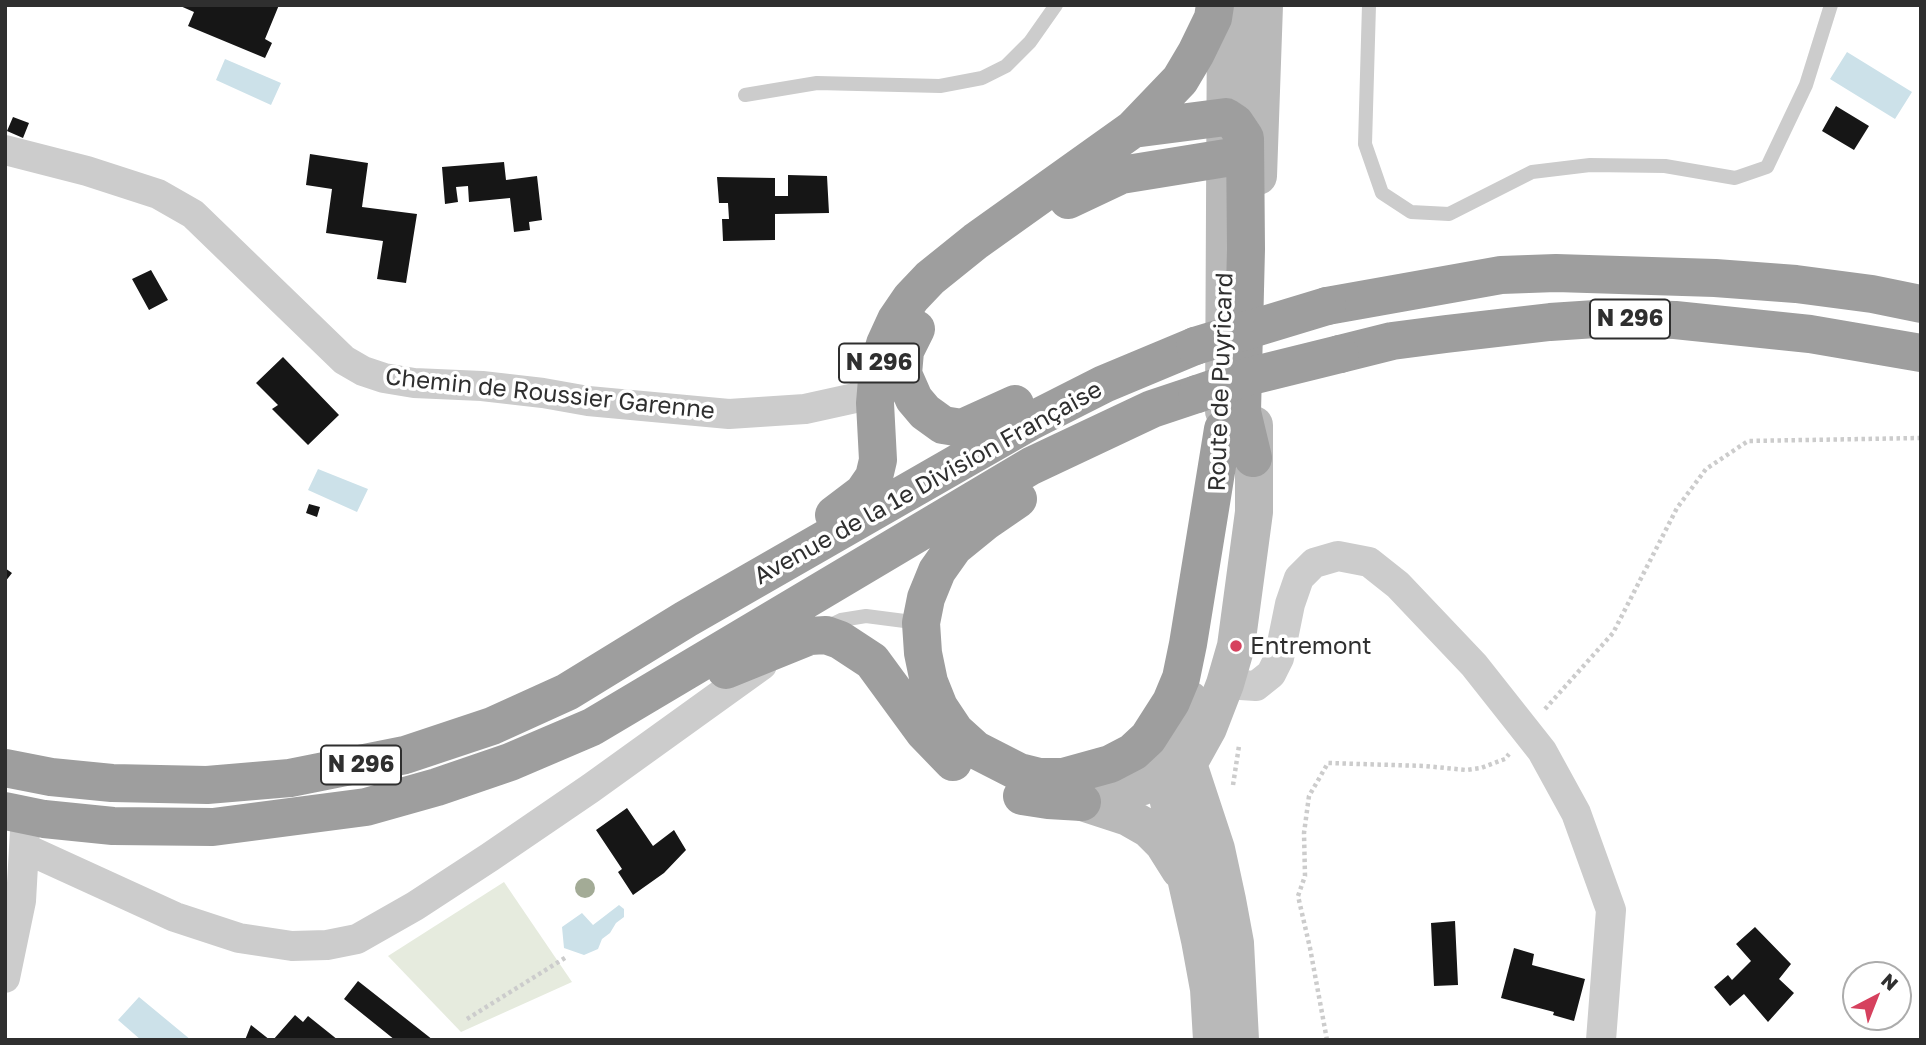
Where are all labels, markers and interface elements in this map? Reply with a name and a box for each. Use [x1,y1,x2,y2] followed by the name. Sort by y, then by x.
[1203,272,1239,492] street label: Route de Puyricard
[1590,300,1670,338] road number: N 296
[839,344,919,382] road number: N 296
[384,362,716,426] street label: Chemin de Roussier Garenne
[749,375,1107,591] street label: Avenue de la 1e Division Française
[1250,632,1372,660] place label: Entremont
[1228,638,1244,654] marker: Entremont
[321,746,401,785] road number: N 296
[1842,961,1912,1031] north arrow
[1877,968,1903,995] text: N

